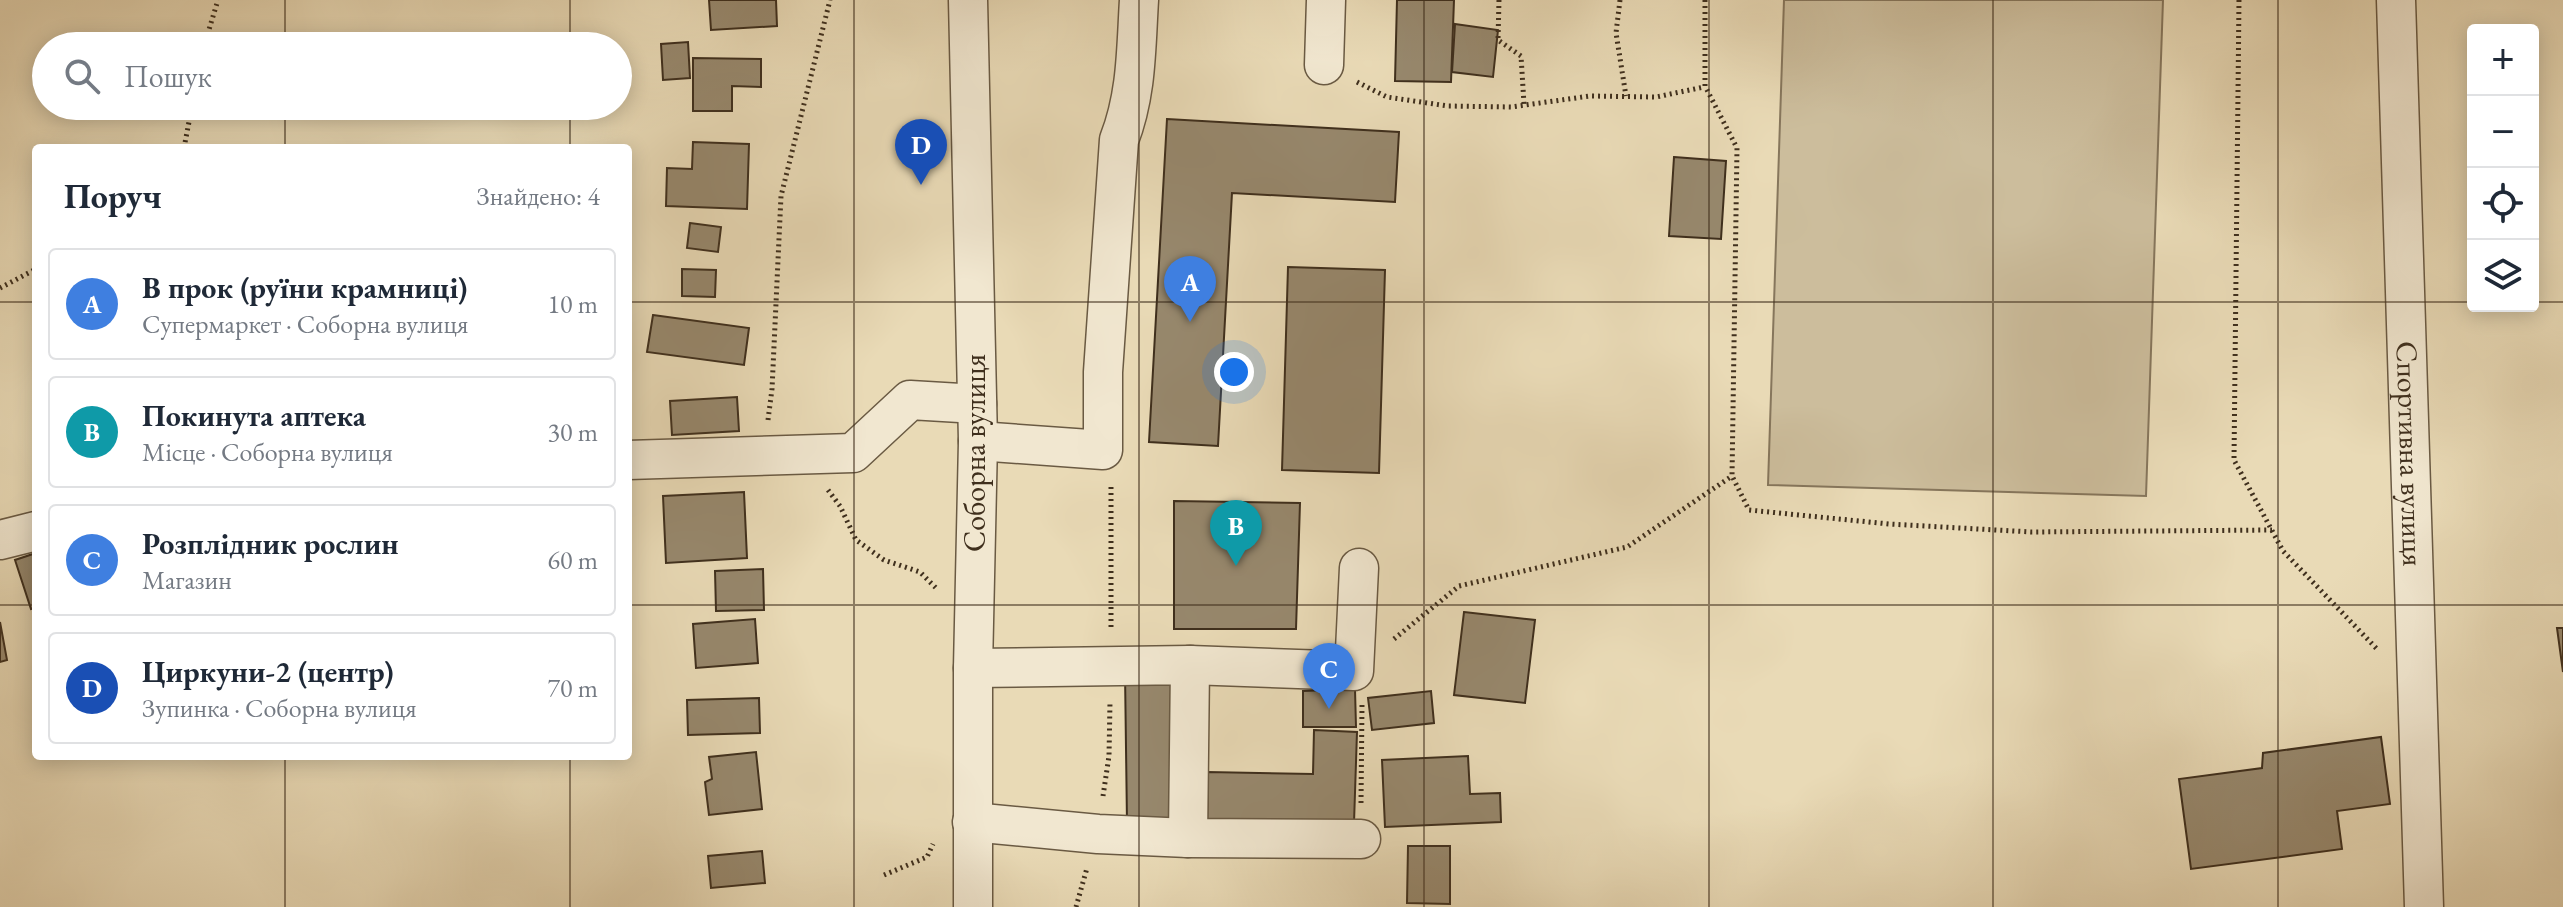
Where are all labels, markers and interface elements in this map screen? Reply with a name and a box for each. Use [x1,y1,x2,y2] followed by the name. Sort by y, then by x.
[2467,24,2539,312] map controls
[2467,24,2539,96] button: +
[32,32,632,120] search box
[60,54,104,98] icon: search
[124,57,212,96] text: Пошук
[2467,96,2539,168] button: −
[895,119,947,185] pin: D
[2467,168,2539,240] button: locate
[64,174,162,218] text: Поруч
[477,179,600,213] text: Знайдено: 4
[2467,240,2539,312] button: layers
[1164,256,1216,322] pin: A
[142,268,468,307] text: В прок (руїни крамниці)
[83,287,101,321] text: A
[548,287,598,321] text: 10 m
[142,307,468,341] text: Супермаркет · Соборна вулиця
[2388,341,2433,567] street label: Спортивна вулиця
[1214,352,1254,392] your location
[955,354,994,552] street label: Соборна вулиця
[142,396,366,435] text: Покинута аптека
[84,415,100,449] text: B
[548,415,598,449] text: 30 m
[142,435,393,469] text: Місце · Соборна вулиця
[1210,500,1262,566] pin: B
[142,524,399,563] text: Розплідник рослин
[83,543,101,577] text: C
[548,543,598,577] text: 60 m
[142,563,232,597] text: Магазин
[1303,643,1355,709] pin: C
[142,652,394,691] text: Циркуни-2 (центр)
[82,671,102,705] text: D
[548,671,598,705] text: 70 m
[142,691,417,725] text: Зупинка · Соборна вулиця

